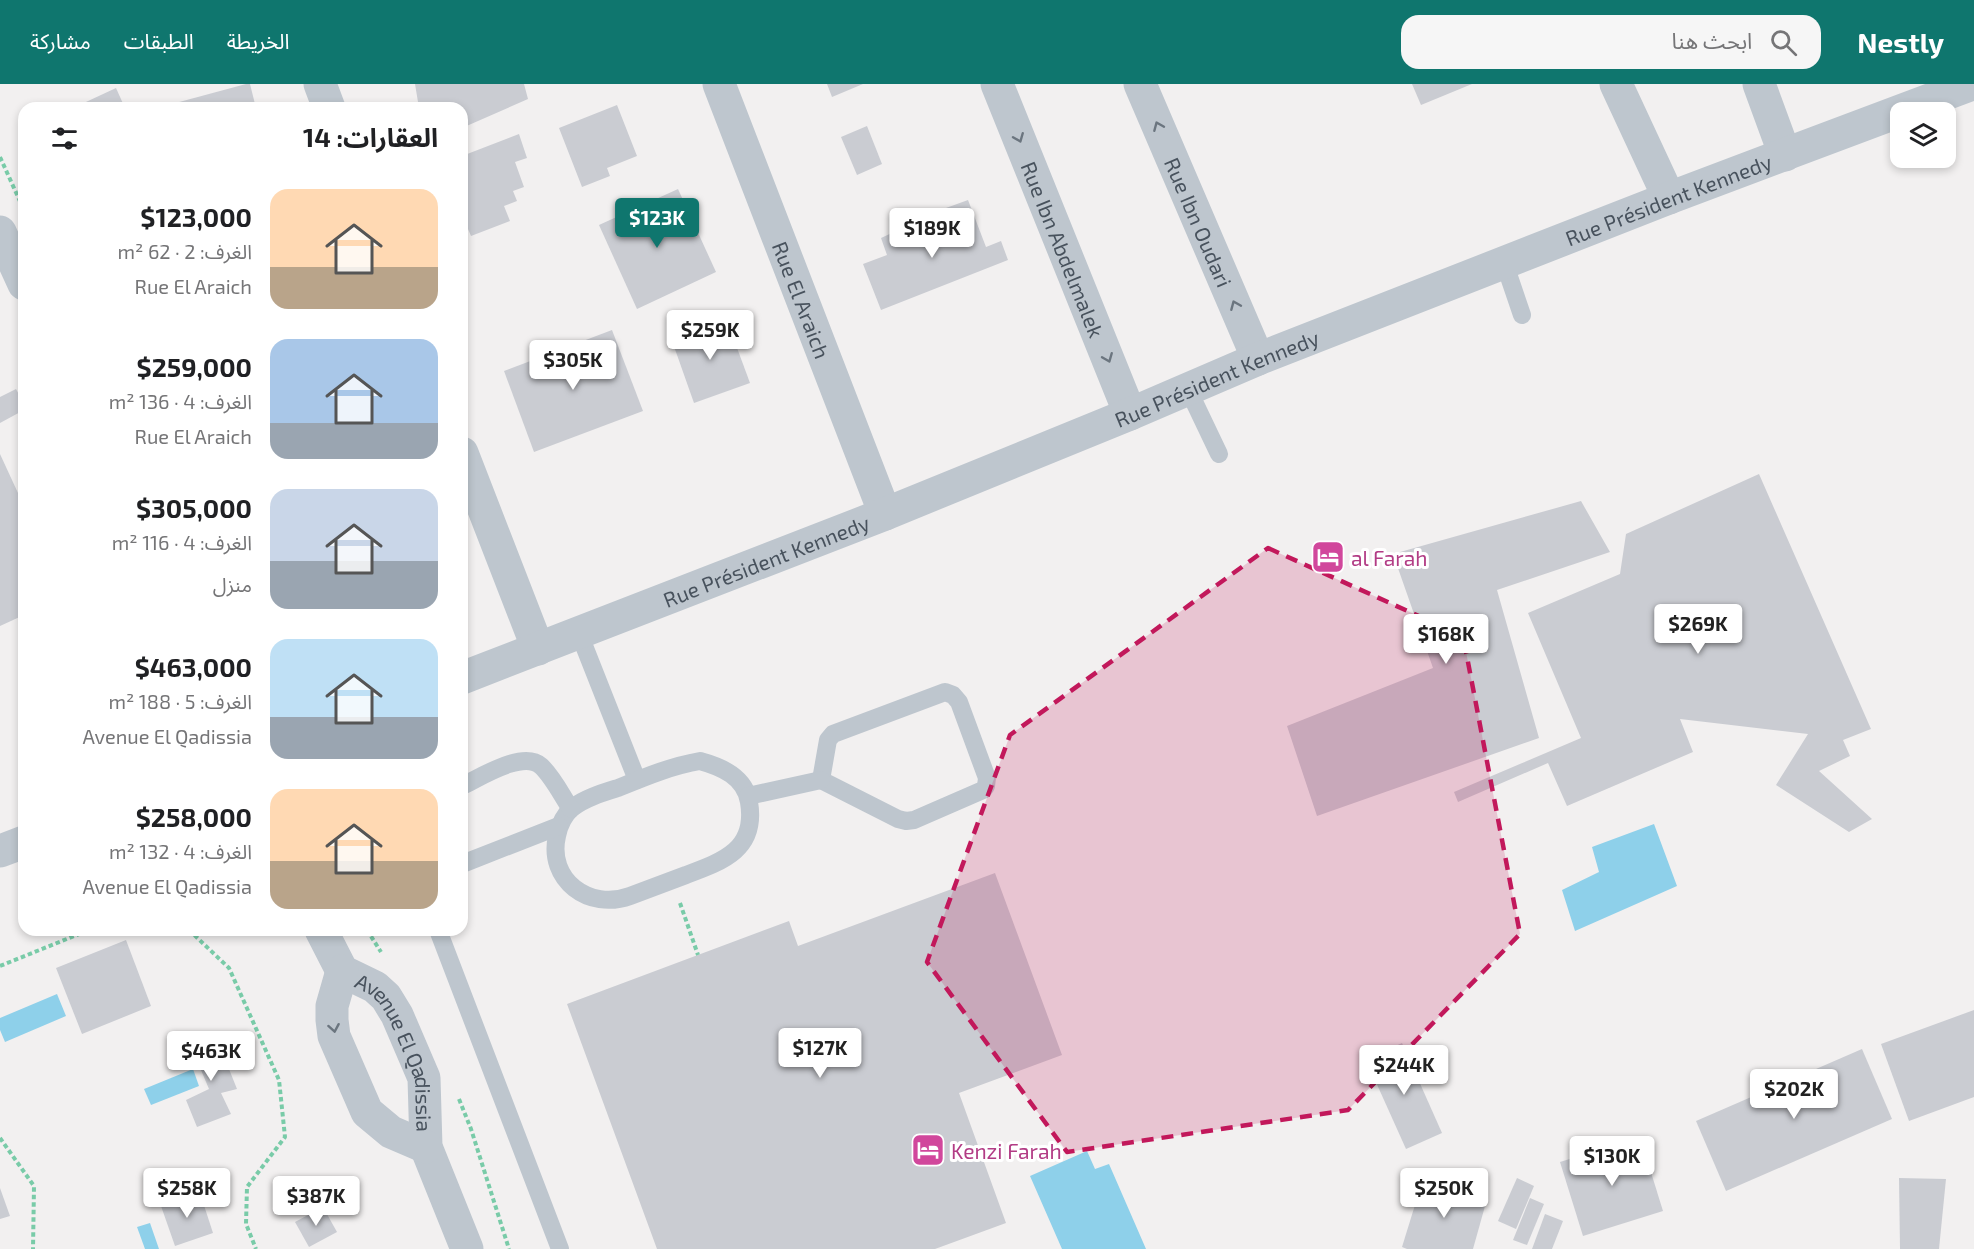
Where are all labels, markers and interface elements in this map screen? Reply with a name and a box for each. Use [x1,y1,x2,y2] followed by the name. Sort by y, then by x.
[1401,15,1821,69] search box
[1857,25,1944,59] text: Nestly
[1767,26,1800,59] icon: search
[1672,27,1752,53] text: ابحث هنا
[30,28,91,53] text: مشاركة
[124,28,194,53] text: الطبقات
[227,28,290,53] text: الخريطة
[1890,102,1956,168] map controls
[1890,102,1956,168] button: layers
[303,121,438,152] text: العقارات: 14
[1153,121,1165,132] one-way arrow
[48,122,81,155] icon: filters
[1012,132,1024,143] one-way arrow
[1561,148,1775,250] street label: Rue Président Kennedy
[1160,153,1238,290] street label: Rue Ibn Oudari
[1017,157,1110,341] street label: Rue Ibn Abdelmalek
[615,198,699,249] pin: $123K
[140,201,252,232] text: $123,000
[629,205,685,229] text: $123K
[890,208,974,259] pin: $189K
[318,213,390,285] icon: home
[903,215,961,239] text: $189K
[768,237,836,362] street label: Rue El Araich
[118,239,252,263] text: الغرف: 2 · 62 m²
[135,274,252,298] text: Rue El Araich
[1230,300,1242,311] one-way arrow
[668,310,752,361] pin: $259K
[681,317,739,341] text: $259K
[1111,324,1322,432] street label: Rue Président Kennedy
[531,340,615,391] pin: $305K
[543,347,603,371] text: $305K
[137,351,252,382] text: $259,000
[1101,352,1113,363] one-way arrow
[318,363,390,435] icon: home
[109,389,252,413] text: الغرف: 4 · 136 m²
[135,424,252,448] text: Rue El Araich
[136,492,252,523] text: $305,000
[659,509,873,611] street label: Rue Président Kennedy
[318,513,390,585] icon: home
[112,530,252,554] text: الغرف: 4 · 116 m²
[1310,539,1346,575] hotel icon: al Farah
[1351,545,1427,570] place label: al Farah
[213,572,252,596] text: منزل
[1656,604,1740,655] pin: $269K
[1668,611,1728,635] text: $269K
[1404,614,1488,665] pin: $168K
[1417,621,1475,645] text: $168K
[135,651,252,682] text: $463,000
[318,663,390,735] icon: home
[109,689,252,713] text: الغرف: 5 · 188 m²
[82,724,252,748] text: Avenue El Qadissia
[136,801,252,832] text: $258,000
[318,813,390,885] icon: home
[109,839,252,863] text: الغرف: 4 · 132 m²
[82,874,252,898] text: Avenue El Qadissia
[352,967,438,1132] street label: Avenue El Qadissia
[327,1024,339,1033] one-way arrow
[778,1028,862,1079] pin: $127K
[169,1031,253,1082] pin: $463K
[792,1035,848,1059] text: $127K
[181,1038,241,1062] text: $463K
[1362,1045,1446,1096] pin: $244K
[1373,1052,1435,1076] text: $244K
[1752,1069,1836,1120] pin: $202K
[1764,1076,1824,1100] text: $202K
[910,1132,946,1168] hotel icon: Kenzi Farah
[1570,1136,1654,1187] pin: $130K
[951,1138,1062,1163] place label: Kenzi Farah
[1584,1143,1640,1167] text: $130K
[145,1168,229,1219] pin: $258K
[1402,1168,1486,1219] pin: $250K
[157,1175,217,1199] text: $258K
[1414,1175,1474,1199] text: $250K
[274,1176,358,1227] pin: $387K
[287,1183,345,1207] text: $387K

